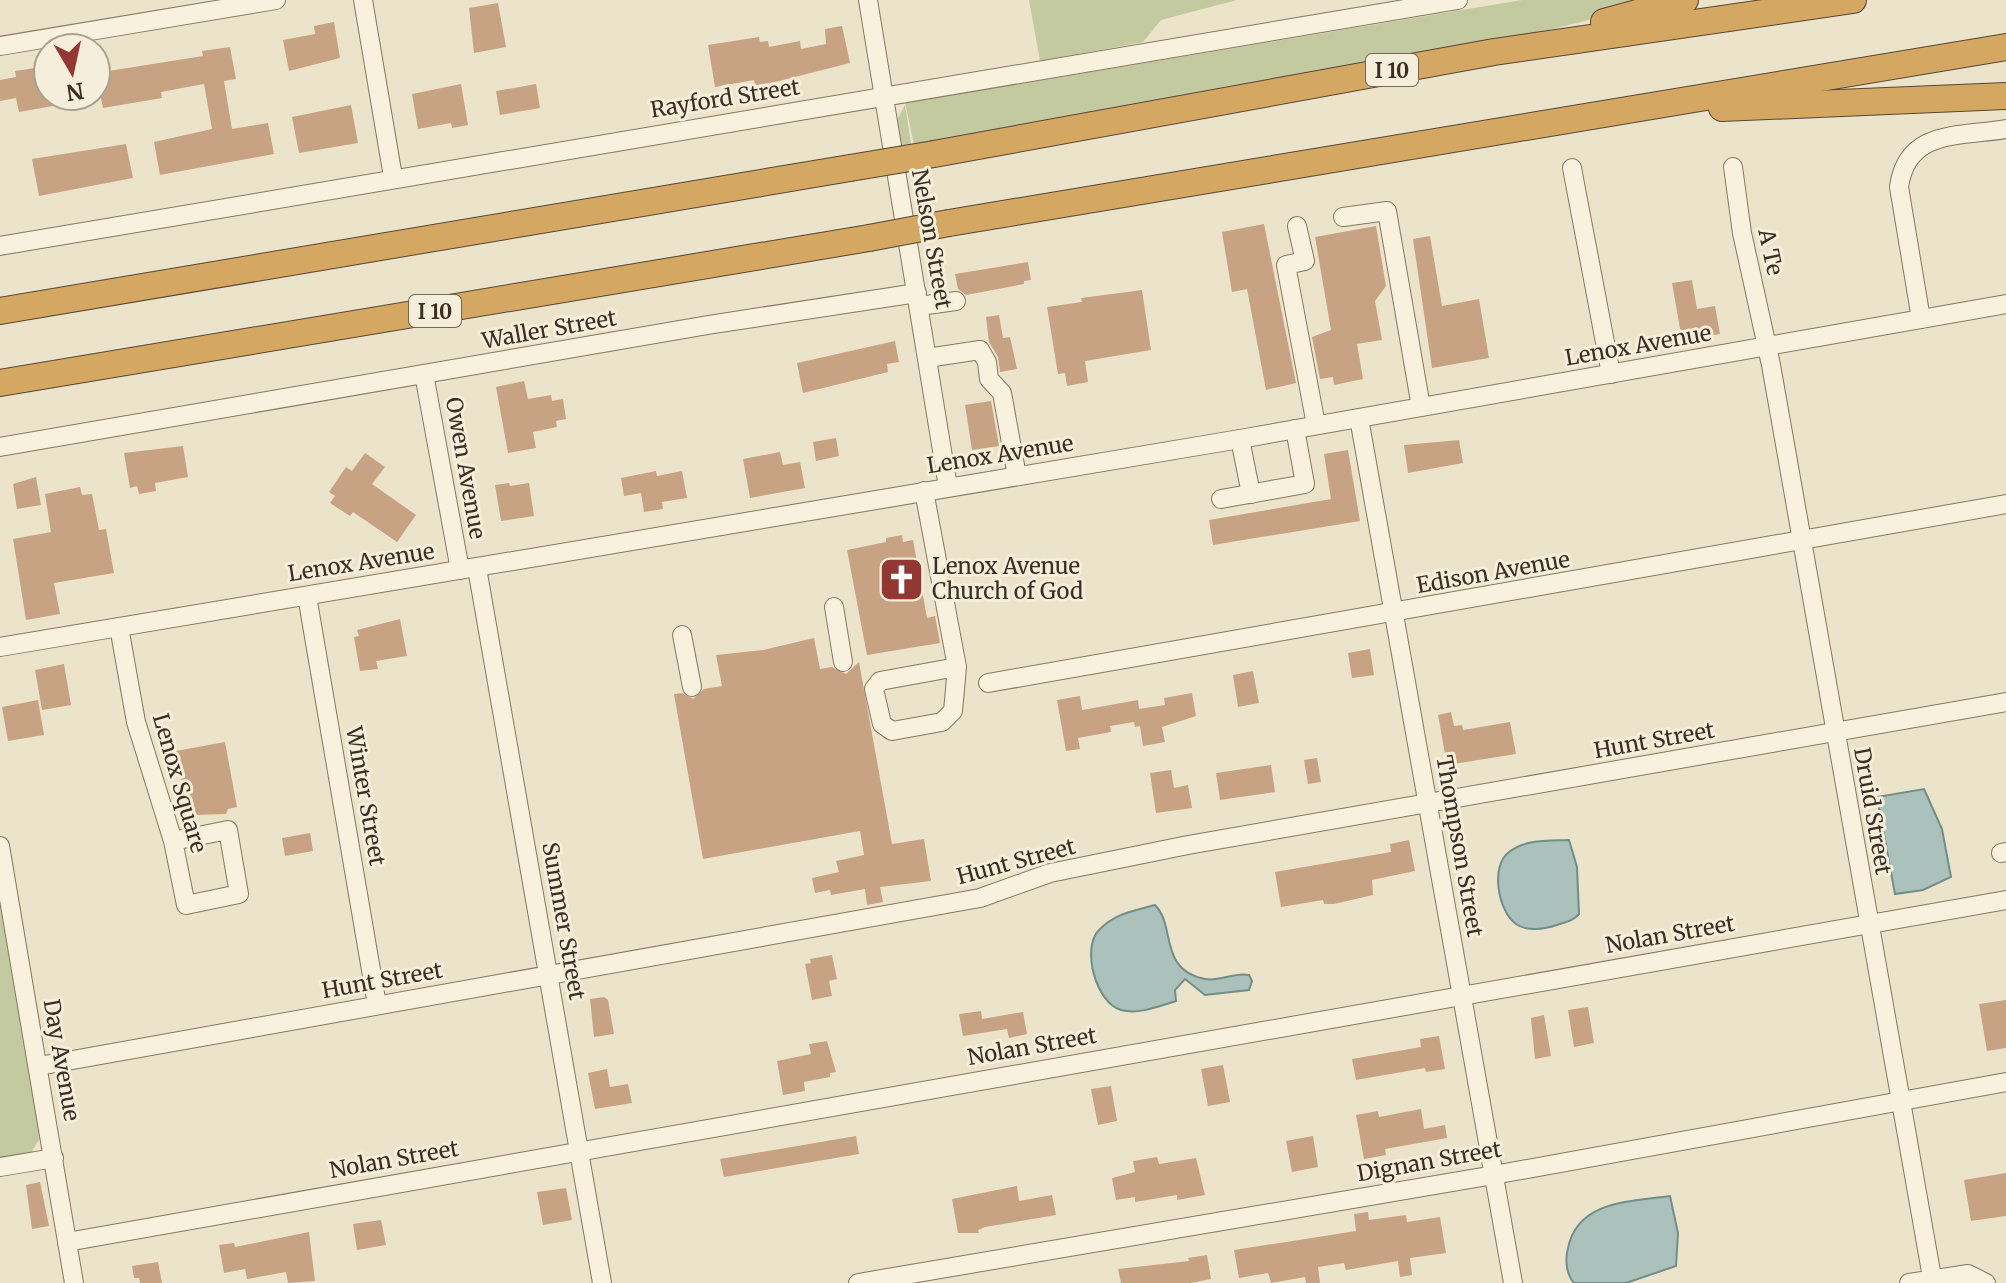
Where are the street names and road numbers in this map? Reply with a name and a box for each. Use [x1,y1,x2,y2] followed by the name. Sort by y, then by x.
[1366,54,1418,86] road number: I 10
[648,72,802,124] street label: Rayford Street
[906,167,958,311] street label: Nelson Street
[1752,225,1790,278] street label: A Te
[409,295,461,327] road number: I 10
[479,303,619,355] street label: Waller Street
[1563,318,1713,372] street label: Lenox Avenue
[440,395,492,541] street label: Owen Avenue
[925,429,1075,479] street label: Lenox Avenue
[286,537,436,587] street label: Lenox Avenue
[1414,545,1572,599] street label: Edison Avenue
[147,710,213,856] street label: Lenox Square
[1592,716,1717,764] street label: Hunt Street
[340,723,392,868] street label: Winter Street
[1848,745,1898,877] street label: Druid Street
[1430,753,1490,939] street label: Thompson Street
[954,832,1079,890] street label: Hunt Street
[536,840,592,1002] street label: Summer Street
[1603,909,1737,959] street label: Nolan Street
[320,956,445,1004] street label: Hunt Street
[38,997,86,1123] street label: Day Avenue
[965,1021,1099,1071] street label: Nolan Street
[327,1134,461,1184] street label: Nolan Street
[1355,1134,1504,1187] street label: Dignan Street

